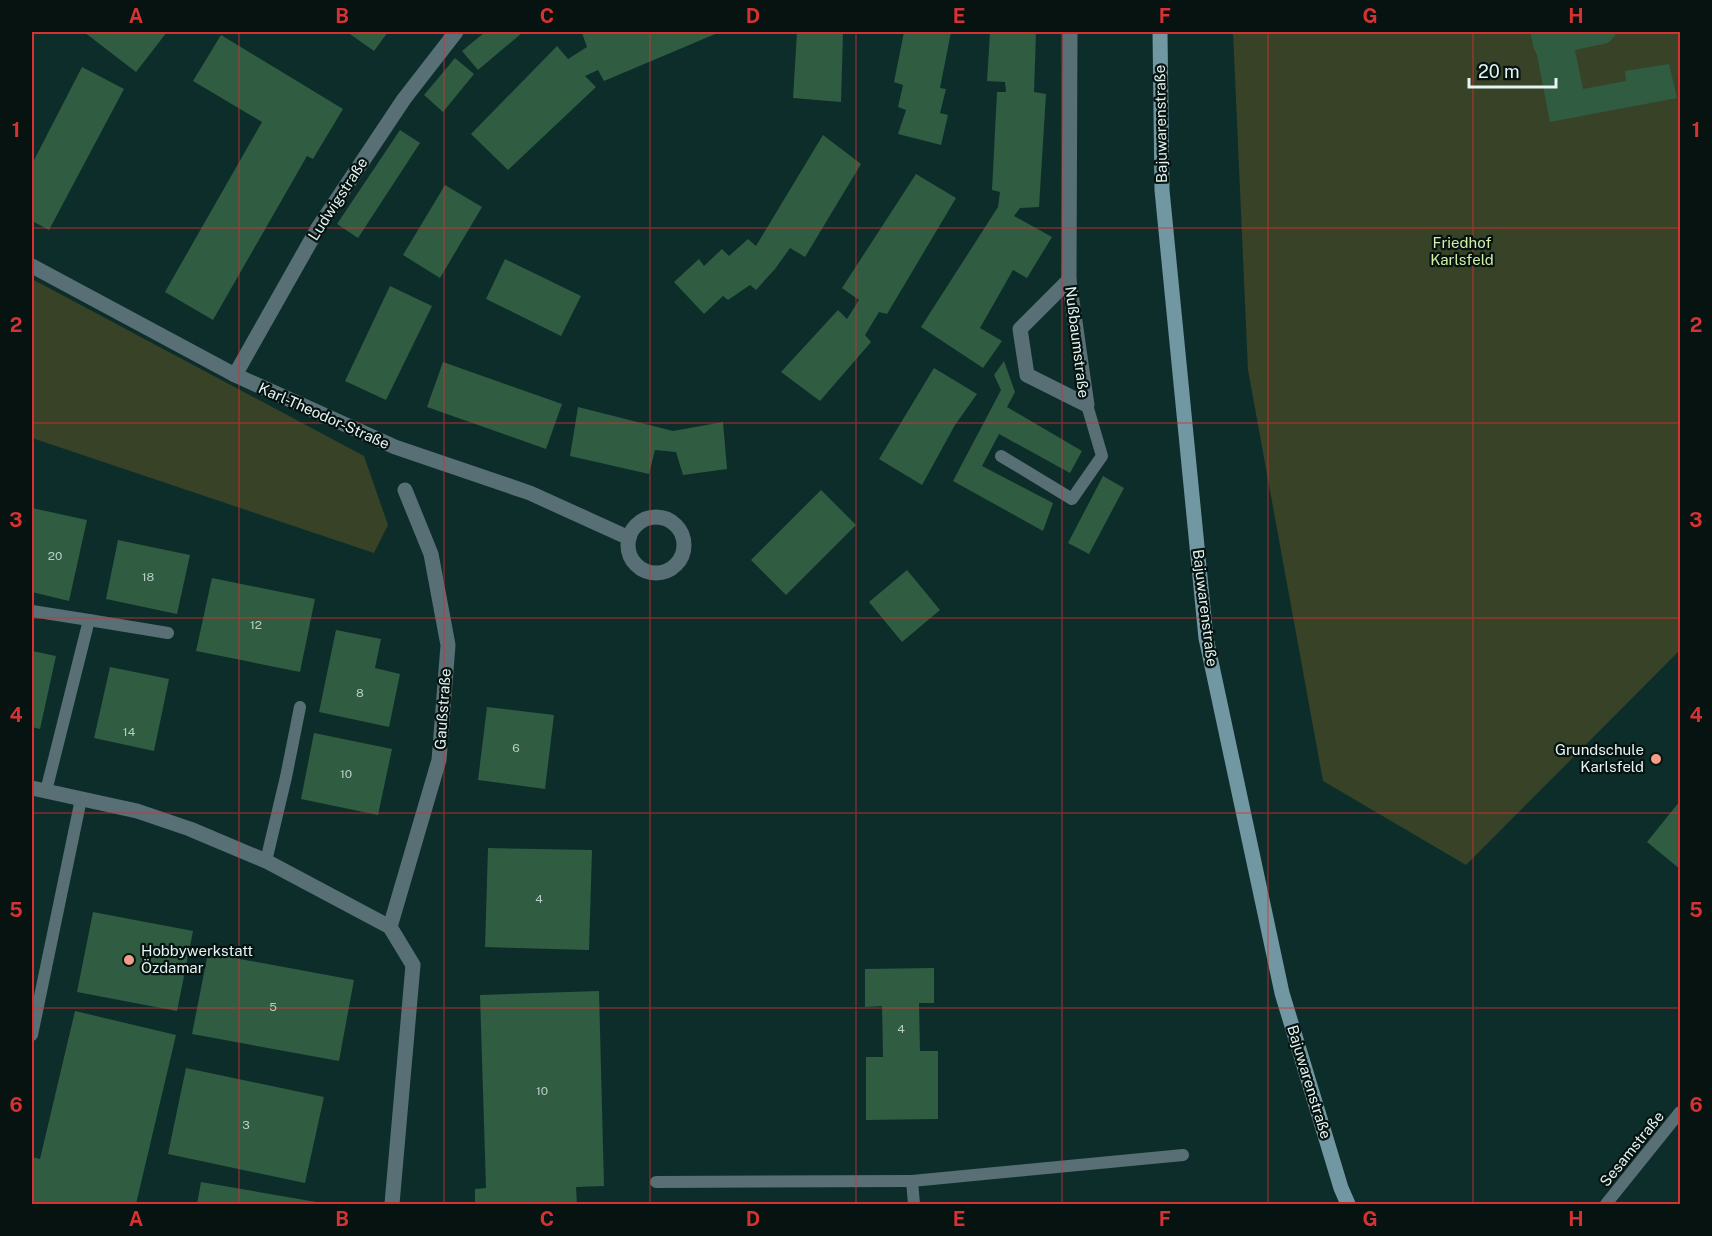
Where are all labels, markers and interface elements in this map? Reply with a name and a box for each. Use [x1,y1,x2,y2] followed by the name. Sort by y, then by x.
[129,4,143,28] text: A
[335,4,349,28] text: B
[540,4,554,28] text: C
[746,4,760,28] text: D
[953,4,965,28] text: E
[1159,4,1171,28] text: F
[1362,4,1378,28] text: G
[1568,4,1584,28] text: H
[1469,51,1556,89] scale bar
[1478,61,1520,82] text: 20 m
[1151,65,1170,183] street label: Bajuwarenstraße
[12,118,20,142] text: 1
[1692,118,1700,142] text: 1
[305,154,371,243] street label: Ludwigstraße
[1430,234,1494,268] park label: Friedhof Karlsfeld
[1062,285,1093,399] street label: Nußbaumstraße
[10,313,22,337] text: 2
[1690,313,1702,337] text: 2
[256,379,392,452] street label: Karl-Theodor-Straße
[9,508,23,532] text: 3
[1689,508,1703,532] text: 3
[1190,548,1221,668] street label: Bajuwarenstraße
[48,549,62,563] house number: 20
[142,570,155,584] house number: 18
[250,618,262,632] house number: 12
[431,668,454,750] street label: Gaußstraße
[356,686,364,700] house number: 8
[9,703,23,727] text: 4
[1689,703,1703,727] text: 4
[123,725,136,739] house number: 14
[512,741,520,755] house number: 6
[1555,741,1644,775] place label: Grundschule Karlsfeld
[1649,752,1663,766] marker: Grundschule Karlsfeld
[340,767,352,781] house number: 10
[535,892,543,906] house number: 4
[9,898,23,922] text: 5
[1689,898,1703,922] text: 5
[141,942,253,976] place label: Hobbywerkstatt Özdamar
[122,953,136,967] marker: Hobbywerkstatt Özdamar
[269,1000,277,1014] house number: 5
[897,1022,905,1036] house number: 4
[1284,1023,1335,1141] street label: Bajuwarenstraße
[536,1084,548,1098] house number: 10
[9,1093,23,1117] text: 6
[1689,1093,1703,1117] text: 6
[1596,1108,1667,1190] street label: Sesamstraße
[242,1118,250,1132] house number: 3
[129,1207,143,1231] text: A
[335,1207,349,1231] text: B
[540,1207,554,1231] text: C
[746,1207,760,1231] text: D
[953,1207,965,1231] text: E
[1159,1207,1171,1231] text: F
[1362,1207,1378,1231] text: G
[1568,1207,1584,1231] text: H

